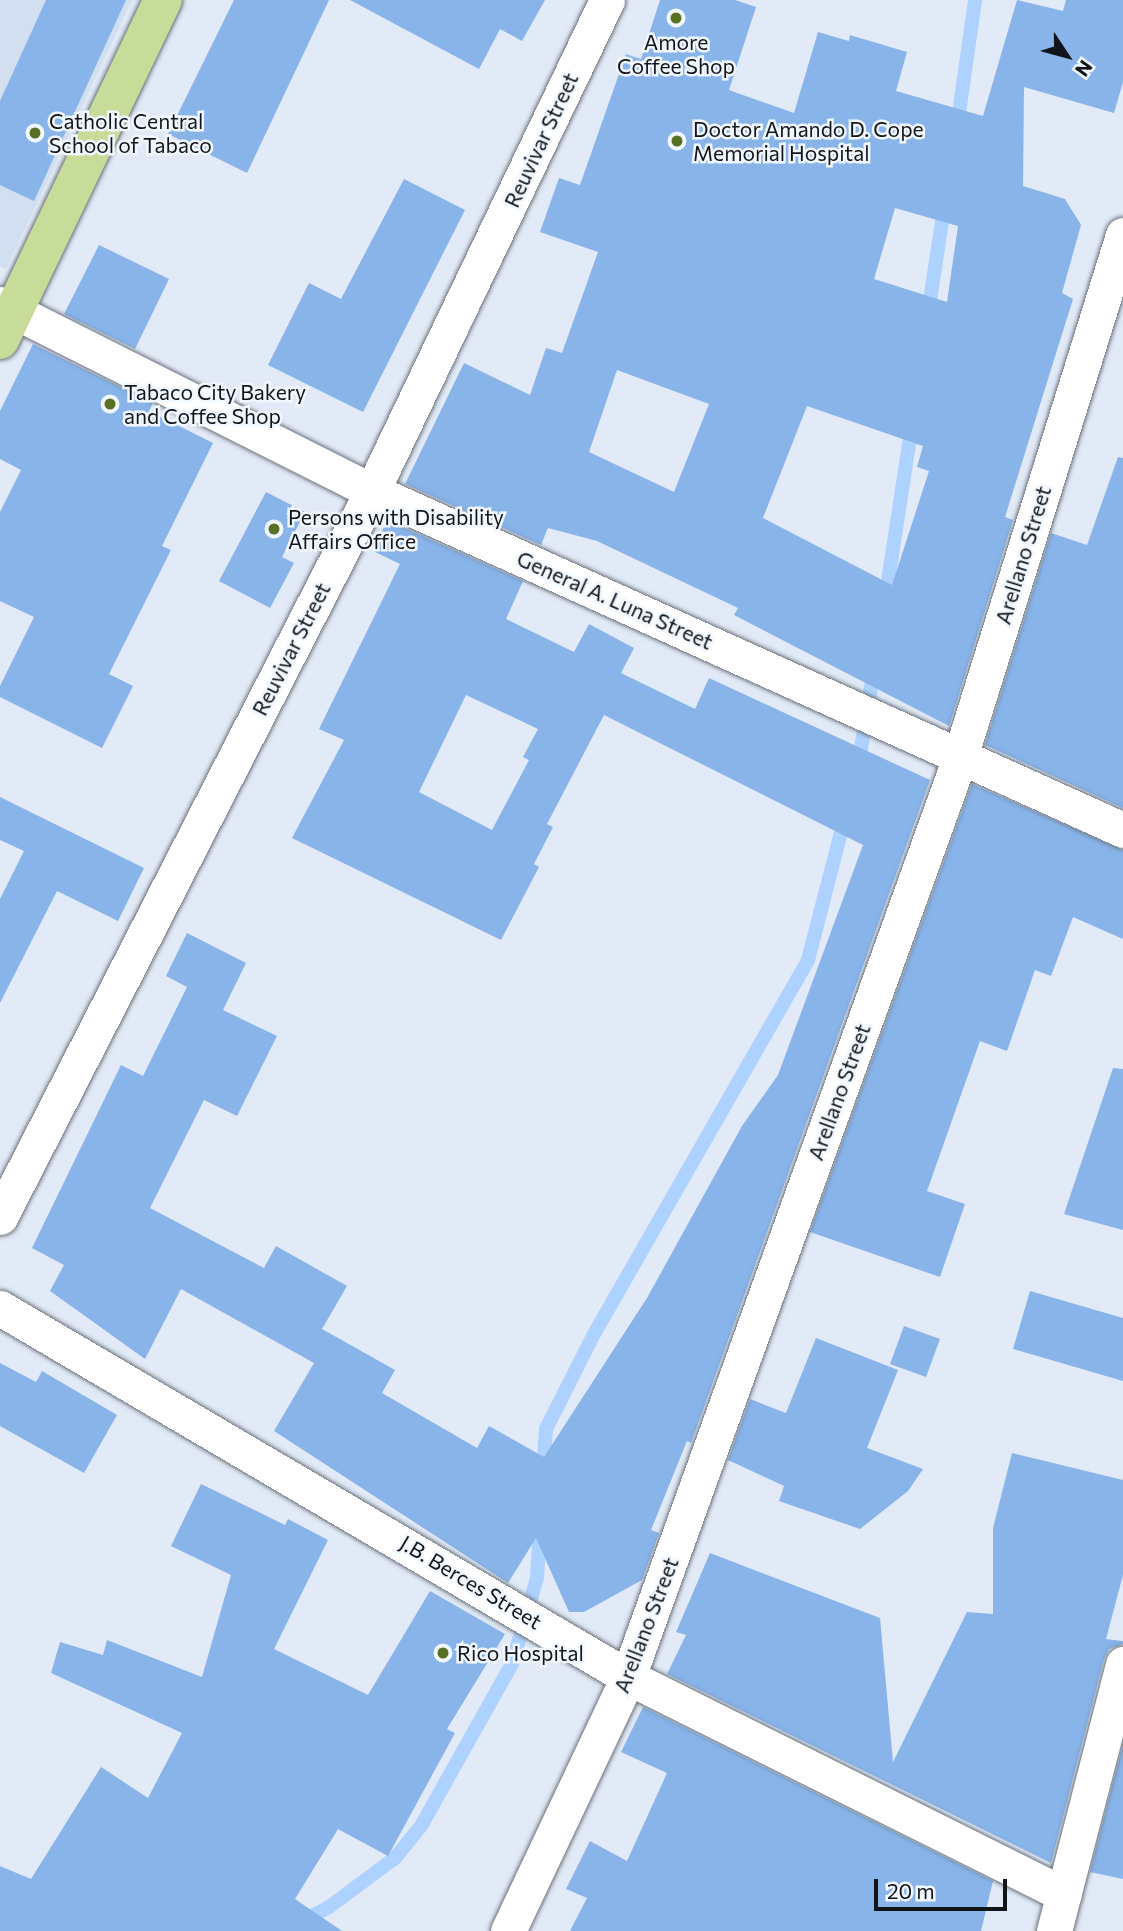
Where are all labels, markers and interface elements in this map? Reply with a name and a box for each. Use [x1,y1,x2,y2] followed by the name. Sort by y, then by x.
[668,10,684,26] marker: Amore Coffee Shop
[1032,21,1102,91] north arrow
[617,29,735,79] place label: Amore Coffee Shop
[1071,56,1098,81] text: N
[499,69,583,211] street label: Reuvivar Street
[49,108,212,158] place label: Catholic Central School of Tabaco
[693,116,924,166] place label: Doctor Amando D. Cope Memorial Hospital
[27,125,43,141] marker: Catholic Central School of Tabaco
[667,131,687,151] marker: Doctor Amando D. Cope Memorial Hospital
[124,379,306,429] place label: Tabaco City Bakery and Coffee Shop
[102,396,118,412] marker: Tabaco City Bakery and Coffee Shop
[990,483,1056,627] street label: Arellano Street
[288,504,504,554] place label: Persons with Disability Affairs Office
[266,521,282,537] marker: Persons with Disability Affairs Office
[513,545,717,655] street label: General A. Luna Street
[247,578,335,720] street label: Reuvivar Street
[803,1020,875,1164] street label: Arellano Street
[396,1530,546,1634] street label: J.B. Berces Street
[609,1554,683,1696] street label: Arellano Street
[457,1640,584,1666] place label: Rico Hospital
[435,1645,451,1661] marker: Rico Hospital
[878,1864,1011,1908] scale bar
[887,1878,935,1903] text: 20 m

